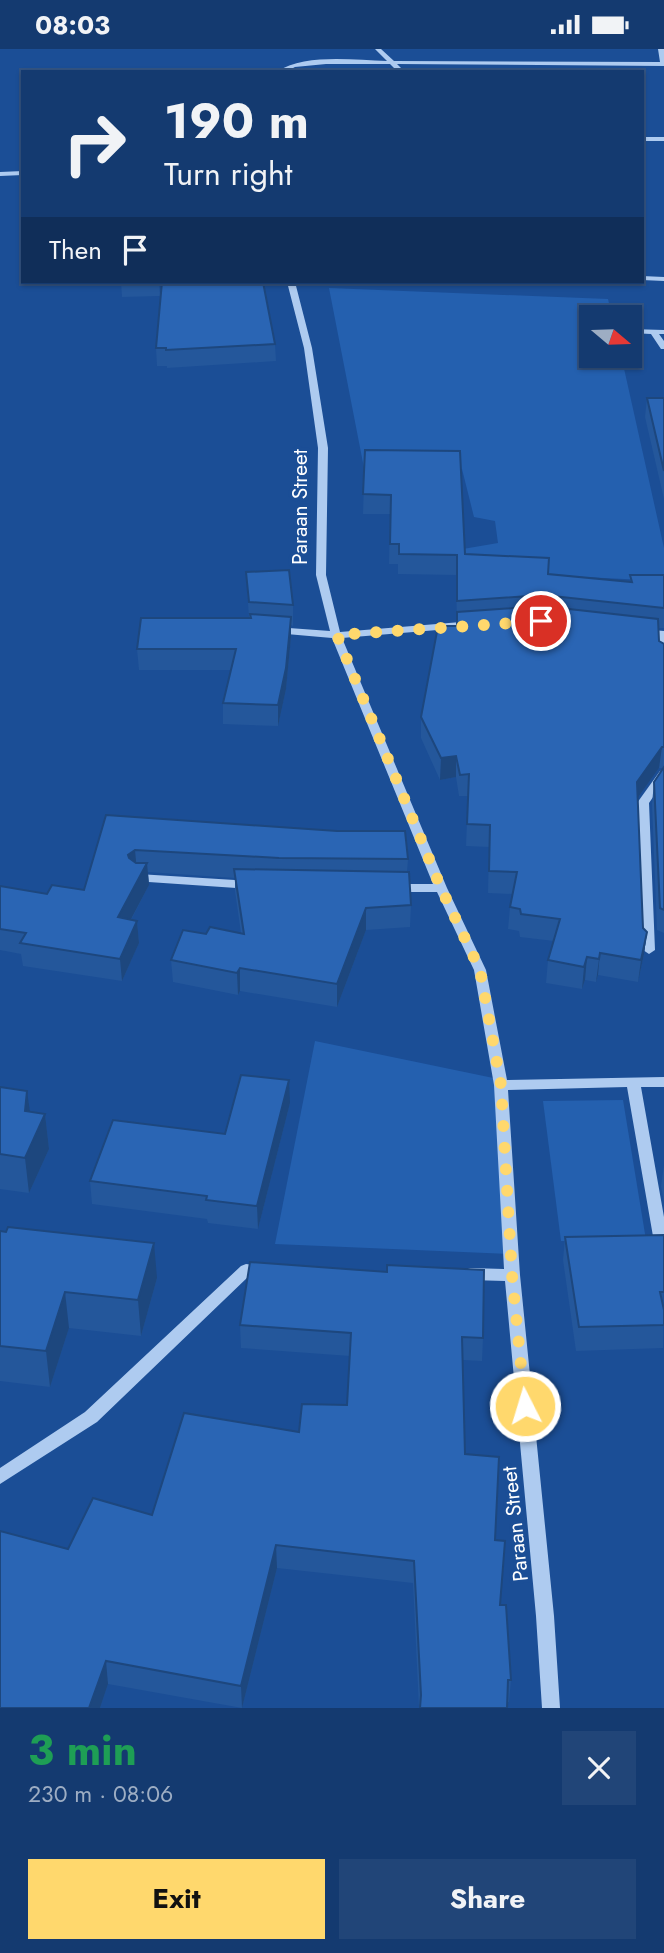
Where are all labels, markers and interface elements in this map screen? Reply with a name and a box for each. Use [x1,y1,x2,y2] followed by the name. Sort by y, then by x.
[35,6,110,44] text: 08:03
[164,86,309,156] text: 190 m
[49,98,140,189] icon: right
[164,151,293,197] text: Turn right
[49,231,102,269] text: Then
[116,231,154,269] icon: arrive
[579,305,642,367] north arrow
[579,305,642,368] map controls
[285,449,315,565] street label: Paraan Street
[511,591,571,651] pin
[522,602,560,640] icon: arrive
[488,1369,562,1443] position arrow
[494,1465,536,1583] street label: Paraan Street
[28,1720,137,1781] text: 3 min
[562,1731,636,1805] button: close
[28,1777,173,1811] text: 230 m · 08:06
[28,1859,325,1939] button: Exit
[339,1859,636,1939] button: Share

